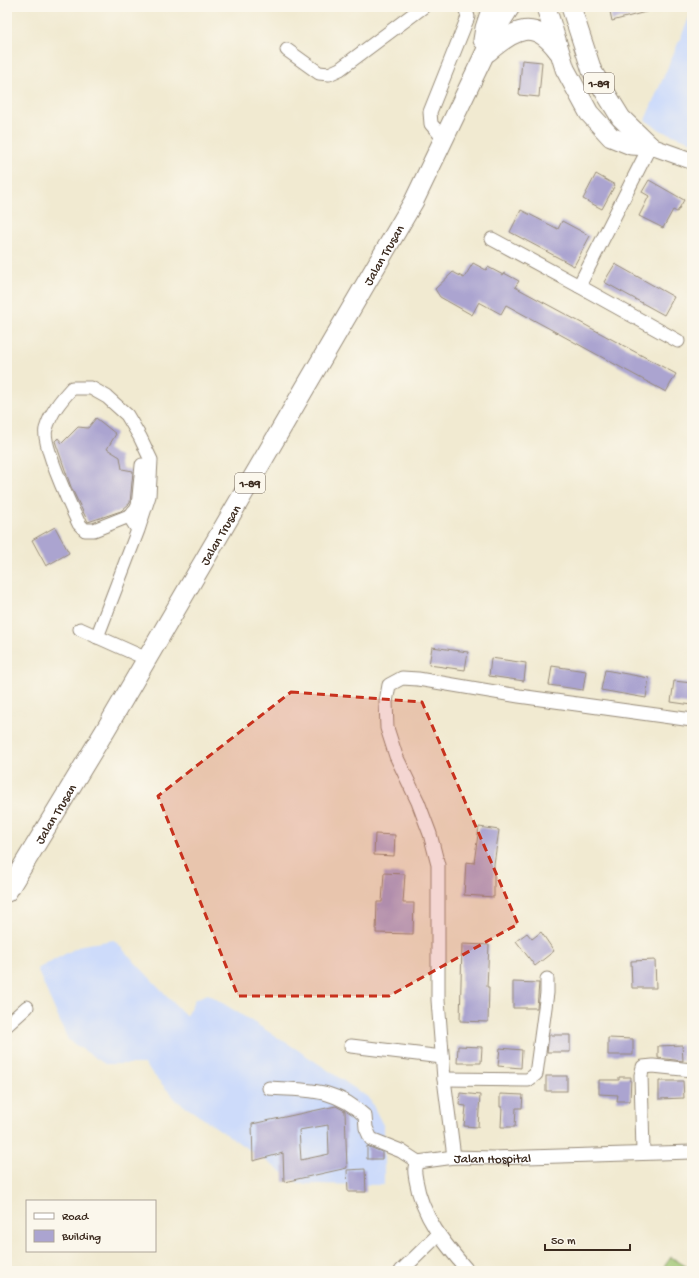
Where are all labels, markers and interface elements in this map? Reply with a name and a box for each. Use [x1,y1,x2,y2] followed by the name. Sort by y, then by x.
[584,73,614,93] road number: 1-89
[361,222,409,289] street label: Jalan Trusan
[235,473,265,493] road number: 1-89
[198,502,246,569] street label: Jalan Trusan
[33,781,81,847] street label: Jalan Trusan
[454,1152,531,1168] street label: Jalan Hospital
[26,1200,156,1252] legend
[62,1211,89,1225] text: Road
[545,1226,630,1252] scale bar
[61,1231,101,1245] text: Building
[551,1235,576,1249] text: 50 m

